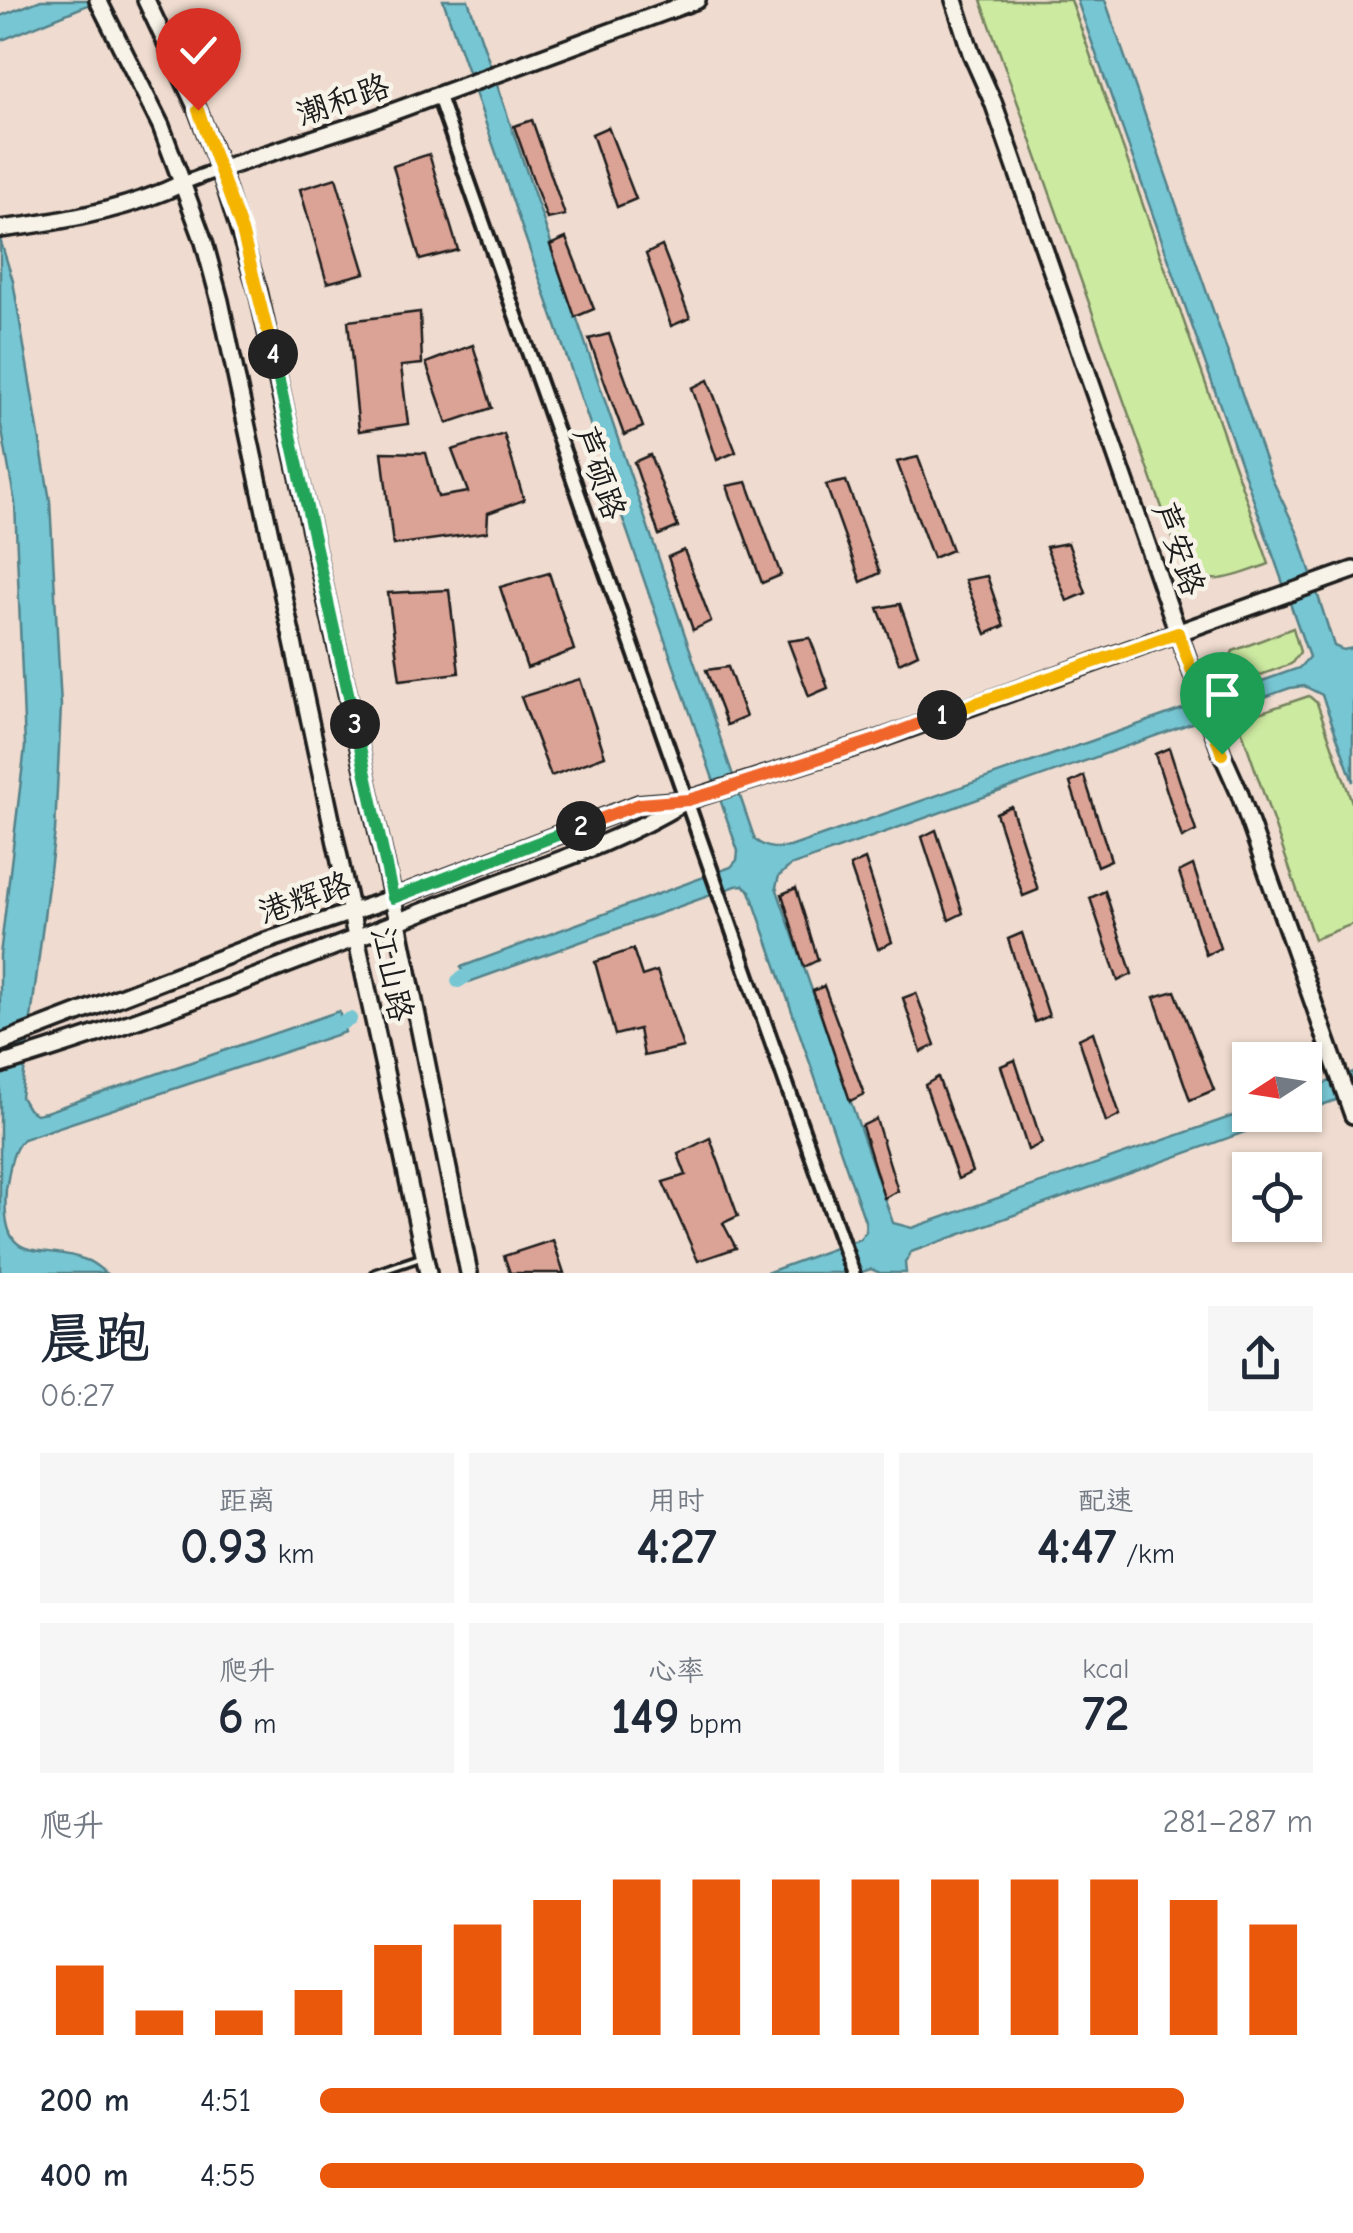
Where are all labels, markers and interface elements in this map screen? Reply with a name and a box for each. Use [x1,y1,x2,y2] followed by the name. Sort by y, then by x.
[156,8,241,111] pin
[171,23,226,78] icon: check
[292,67,394,133] street label: 潮和路
[248,329,298,379] pin: 4
[266,338,280,370] text: 4
[567,422,633,524] street label: 芦硕路
[1146,498,1212,600] street label: 芦安路
[1180,652,1265,755] pin
[1195,667,1250,722] icon: arrive
[917,690,967,740] pin: 1
[330,699,380,749] pin: 3
[936,699,948,731] text: 1
[348,708,362,740] text: 3
[556,801,606,851] pin: 2
[574,810,588,842] text: 2
[254,865,356,931] street label: 港辉路
[364,923,420,1025] street label: 江山路
[1232,1042,1322,1132] north arrow
[1232,1042,1322,1242] map controls
[1232,1152,1322,1242] button: locate
[1208,1306,1313,1411] button: share
[40,1307,150,1371] text: 晨跑
[40,1377,114,1414] text: 06:27
[219,1485,275,1517] text: 距离
[648,1485,705,1517] text: 用时
[1078,1485,1134,1517] text: 配速
[180,1518,268,1576] text: 0.93
[636,1518,717,1576] text: 4:27
[1037,1518,1117,1576] text: 4:47
[268,1538,314,1570] text: km
[1117,1538,1175,1570] text: /km
[1082,1653,1129,1685] text: kcal
[219,1655,275,1687] text: 爬升
[648,1655,705,1687] text: 心率
[1082,1685,1130,1743] text: 72
[218,1688,244,1746] text: 6
[611,1688,680,1746] text: 149
[244,1708,277,1740] text: m
[680,1708,742,1740] text: bpm
[1162,1803,1313,1840] text: 281–287 m
[40,1807,104,1844] text: 爬升
[40,2082,129,2119] text: 200 m
[200,2082,251,2119] text: 4:51
[40,2157,128,2194] text: 400 m
[200,2157,256,2194] text: 4:55

